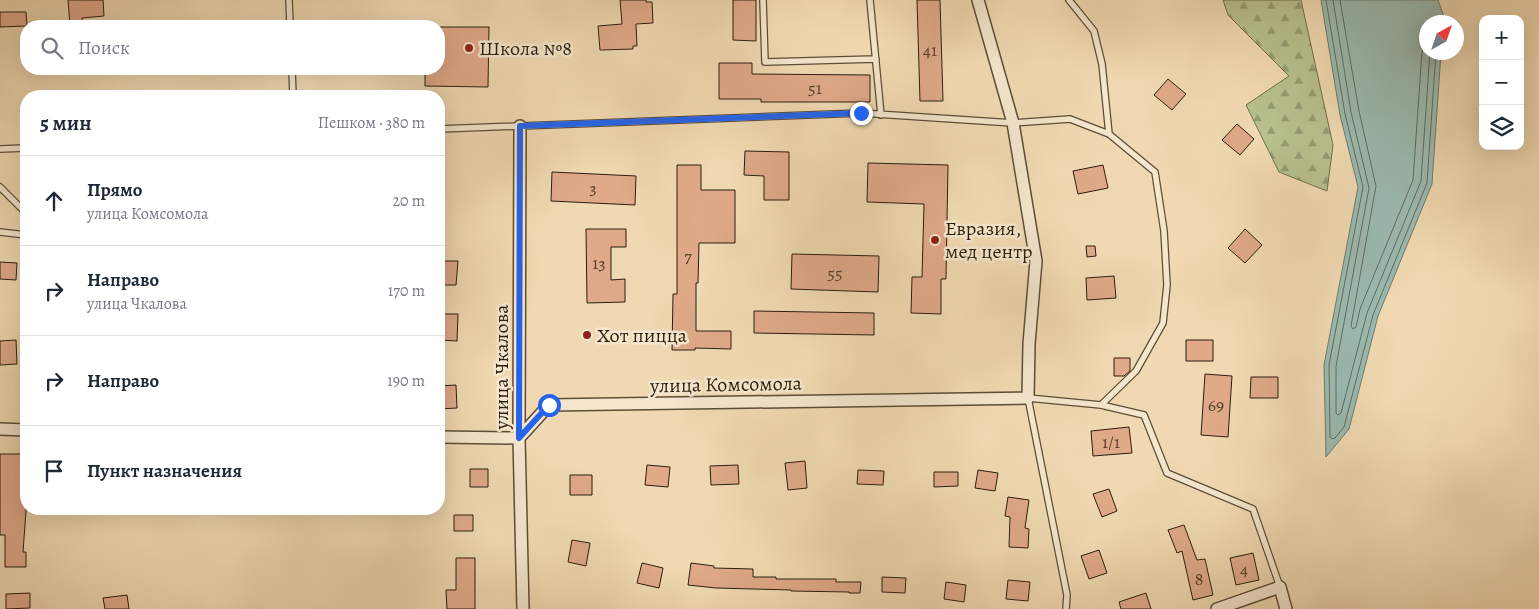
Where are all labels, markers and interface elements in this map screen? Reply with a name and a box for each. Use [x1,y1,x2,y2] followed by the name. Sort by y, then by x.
[1419,15,1464,60] north arrow
[1479,15,1524,150] map controls
[1479,15,1524,60] button: +
[20,20,445,75] search box
[38,34,66,62] icon: search
[78,35,130,61] text: Поиск
[479,35,572,62] place label: Школа №8
[923,38,937,62] house number: 41
[463,42,475,54] marker: Школа №8
[1479,60,1524,105] button: −
[808,76,822,100] house number: 51
[850,102,873,125] route end
[1479,105,1524,150] button: layers
[40,109,92,137] text: 5 мин
[318,112,425,134] text: Пешком · 380 m
[589,176,597,200] house number: 3
[87,177,142,203] text: Прямо
[40,187,68,215] icon: ahead
[392,190,425,212] text: 20 m
[87,203,209,225] text: улица Комсомола
[945,215,1033,265] place label: Евразия, мед центр
[929,234,941,246] marker: Евразия, мед центр
[684,244,692,268] house number: 7
[592,251,606,275] house number: 13
[827,261,843,285] house number: 55
[87,267,159,293] text: Направо
[40,277,68,305] icon: right
[388,280,425,302] text: 170 m
[87,293,187,315] text: улица Чкалова
[488,304,515,430] street label: улица Чкалова
[597,322,688,349] place label: Хот пицца
[581,329,593,341] marker: Хот пицца
[40,367,68,395] icon: right
[87,368,159,394] text: Направо
[387,370,425,392] text: 190 m
[649,370,803,399] street label: улица Комсомола
[1208,393,1224,417] house number: 69
[538,394,561,417] route start
[1102,430,1120,454] house number: 1/1
[40,457,68,485] icon: arrive
[87,458,242,484] text: Пункт назначения
[1240,557,1248,581] house number: 4
[1195,567,1203,591] house number: 8

